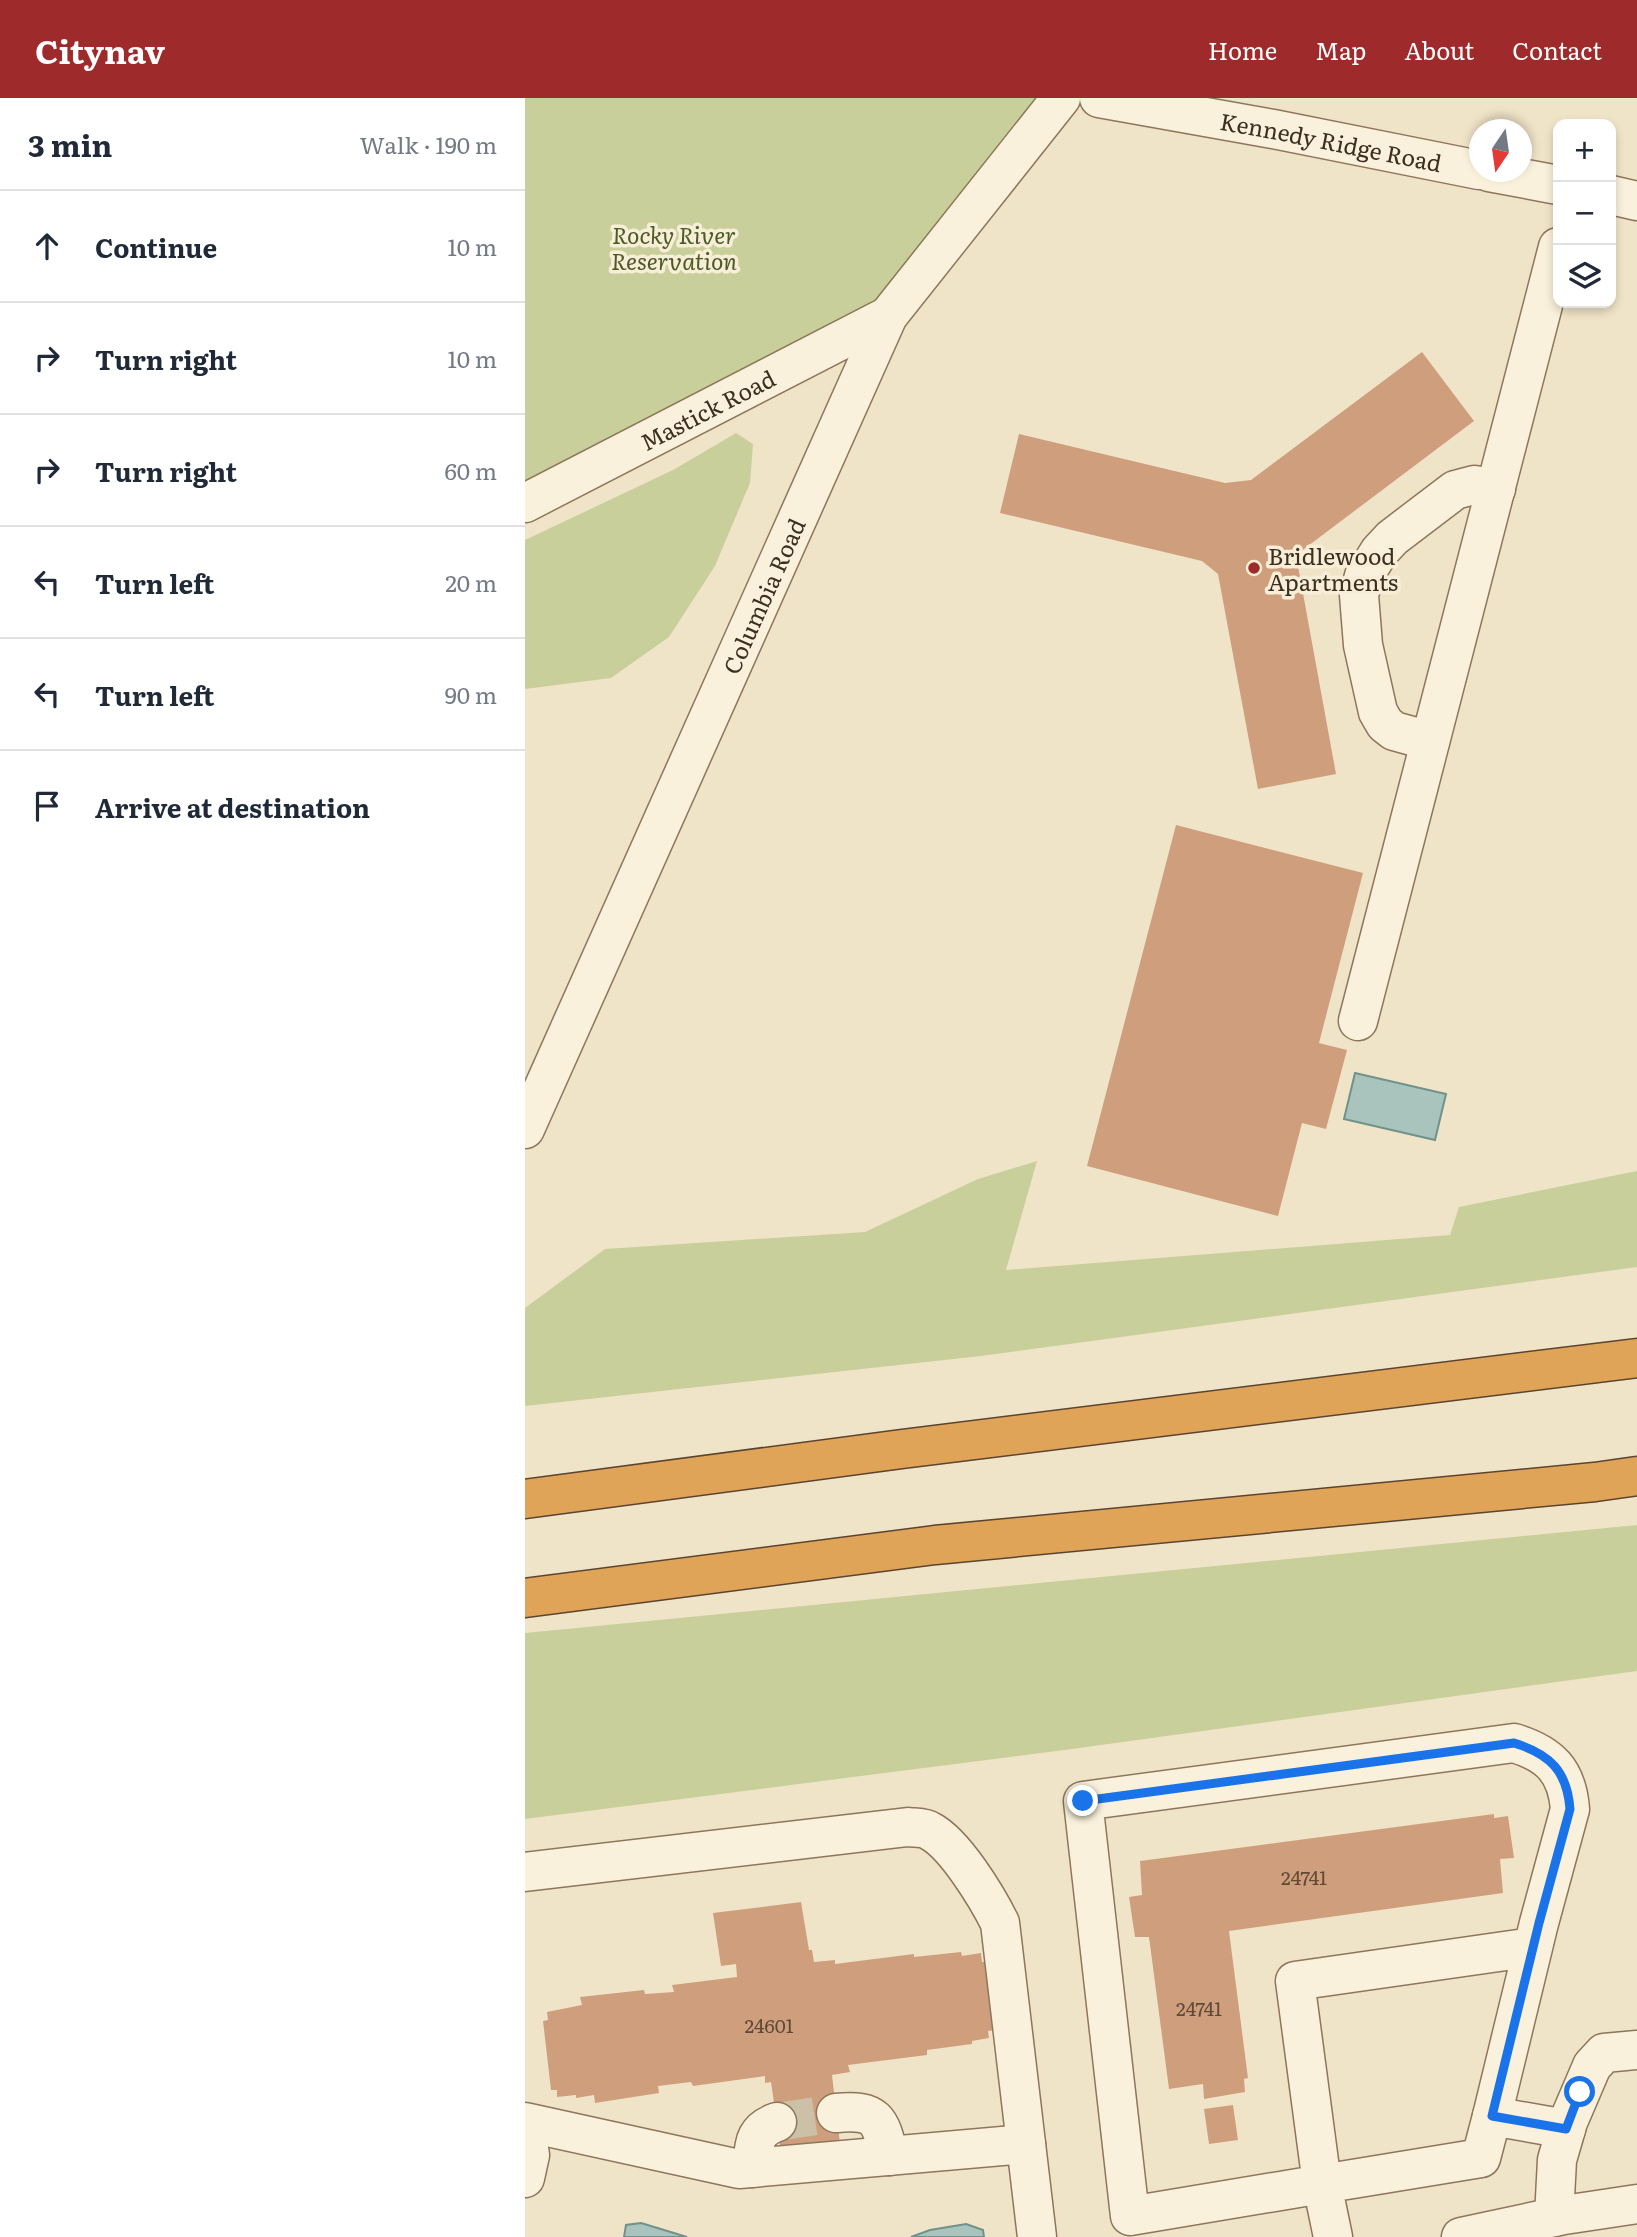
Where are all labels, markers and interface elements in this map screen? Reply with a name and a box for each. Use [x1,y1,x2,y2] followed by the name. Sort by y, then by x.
[35,25,165,74] text: Citynav
[1208,32,1277,67] text: Home
[1315,32,1366,67] text: Map
[1404,32,1474,67] text: About
[1512,32,1602,67] text: Contact
[1218,103,1445,179] street label: Kennedy Ridge Road
[1469,119,1532,182] north arrow
[1553,119,1616,308] map controls
[1553,119,1616,182] button: +
[28,122,112,166] text: 3 min
[360,127,497,161] text: Walk · 190 m
[1553,182,1616,245] button: −
[611,217,737,277] park label: Rocky River Reservation
[28,227,66,265] icon: ahead
[95,227,217,266] text: Continue
[447,229,497,263] text: 10 m
[1553,245,1616,308] button: layers
[28,339,66,377] icon: right
[95,339,237,378] text: Turn right
[447,341,497,375] text: 10 m
[634,360,781,458] street label: Mastick Road
[28,451,66,489] icon: right
[95,451,237,490] text: Turn right
[444,453,497,487] text: 60 m
[713,512,813,679] street label: Columbia Road
[1268,538,1398,598] place label: Bridlewood Apartments
[1246,560,1262,576] marker: Bridlewood Apartments
[28,563,66,601] icon: left
[95,563,214,602] text: Turn left
[445,565,497,599] text: 20 m
[28,675,66,713] icon: left
[95,675,214,714] text: Turn left
[445,677,497,711] text: 90 m
[28,787,66,825] icon: arrive
[95,787,370,826] text: Arrive at destination
[1067,1785,1098,1816] route end
[1281,1863,1327,1891] house number: 24741
[1176,1994,1222,2022] house number: 24741
[744,2011,794,2039] house number: 24601
[1564,2076,1595,2107] route start

